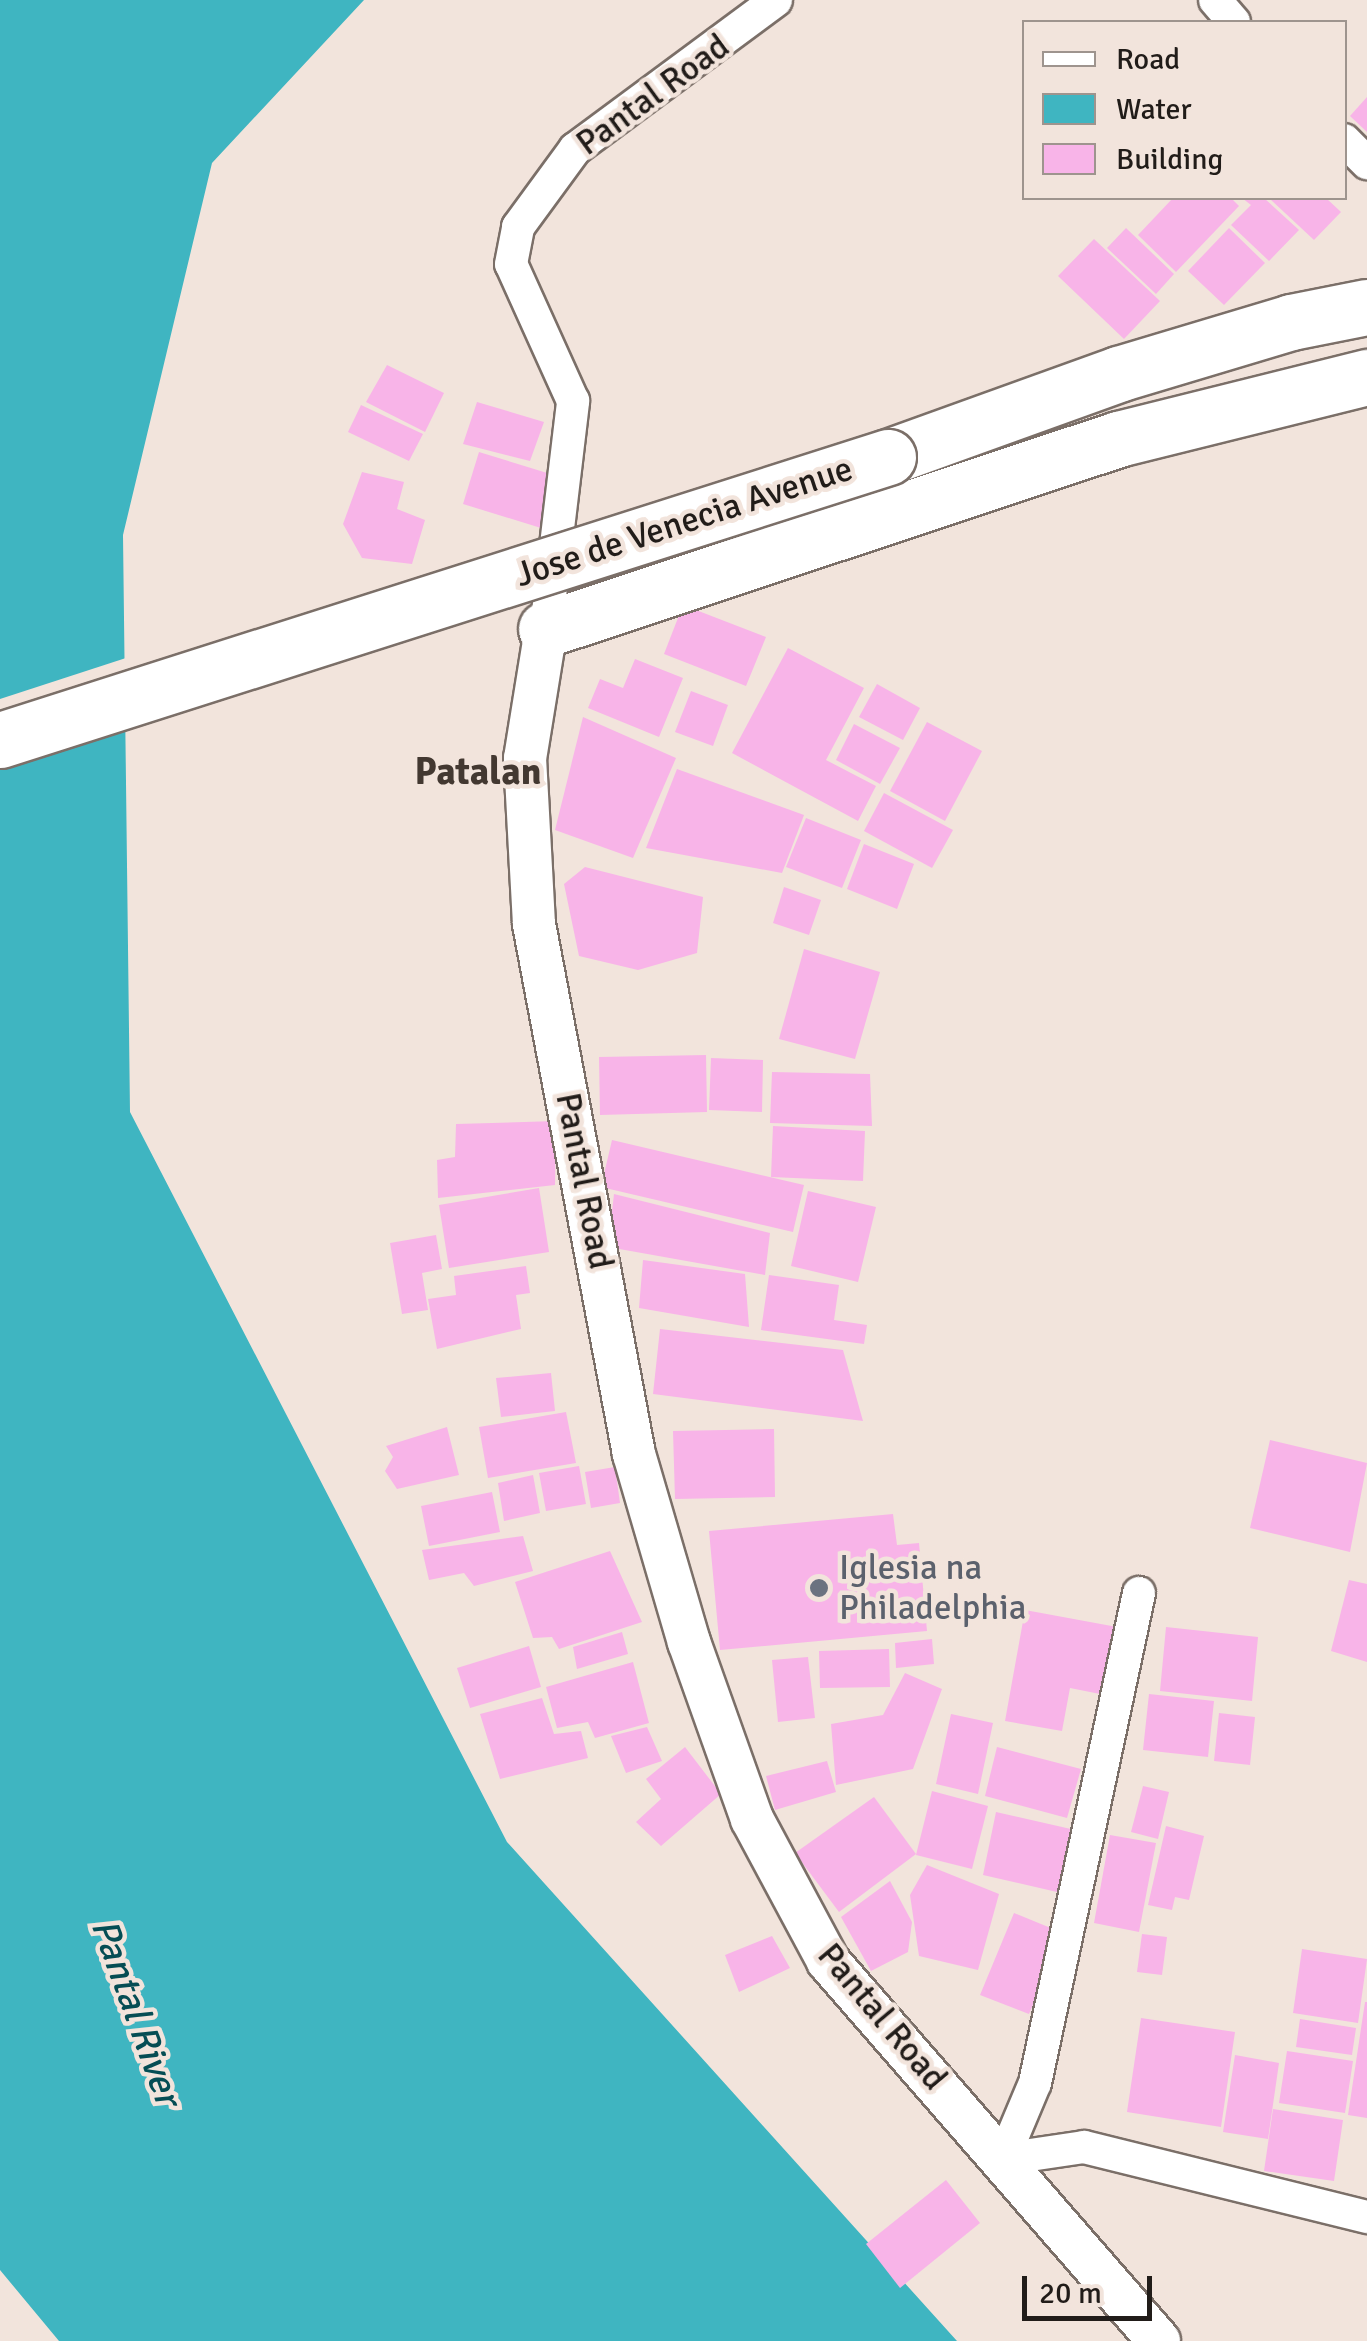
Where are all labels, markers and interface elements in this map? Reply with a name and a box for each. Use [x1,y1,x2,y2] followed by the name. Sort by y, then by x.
[1022,20,1347,200] legend
[568,25,738,165] street label: Pantal Road
[1116,41,1180,78] text: Road
[1116,91,1192,128] text: Water
[1116,141,1223,178] text: Building
[510,448,858,596] street label: Jose de Venecia Avenue
[415,749,541,795] district label: Patalan
[546,1089,622,1273] street label: Pantal Road
[839,1547,1027,1629] place label: Iglesia na Philadelphia
[808,1577,830,1599] marker: Iglesia na Philadelphia
[81,1912,191,2112] water label: Pantal River
[808,1935,956,2099] street label: Pantal Road
[1027,2256,1157,2318] scale bar
[1039,2275,1102,2312] text: 20 m

